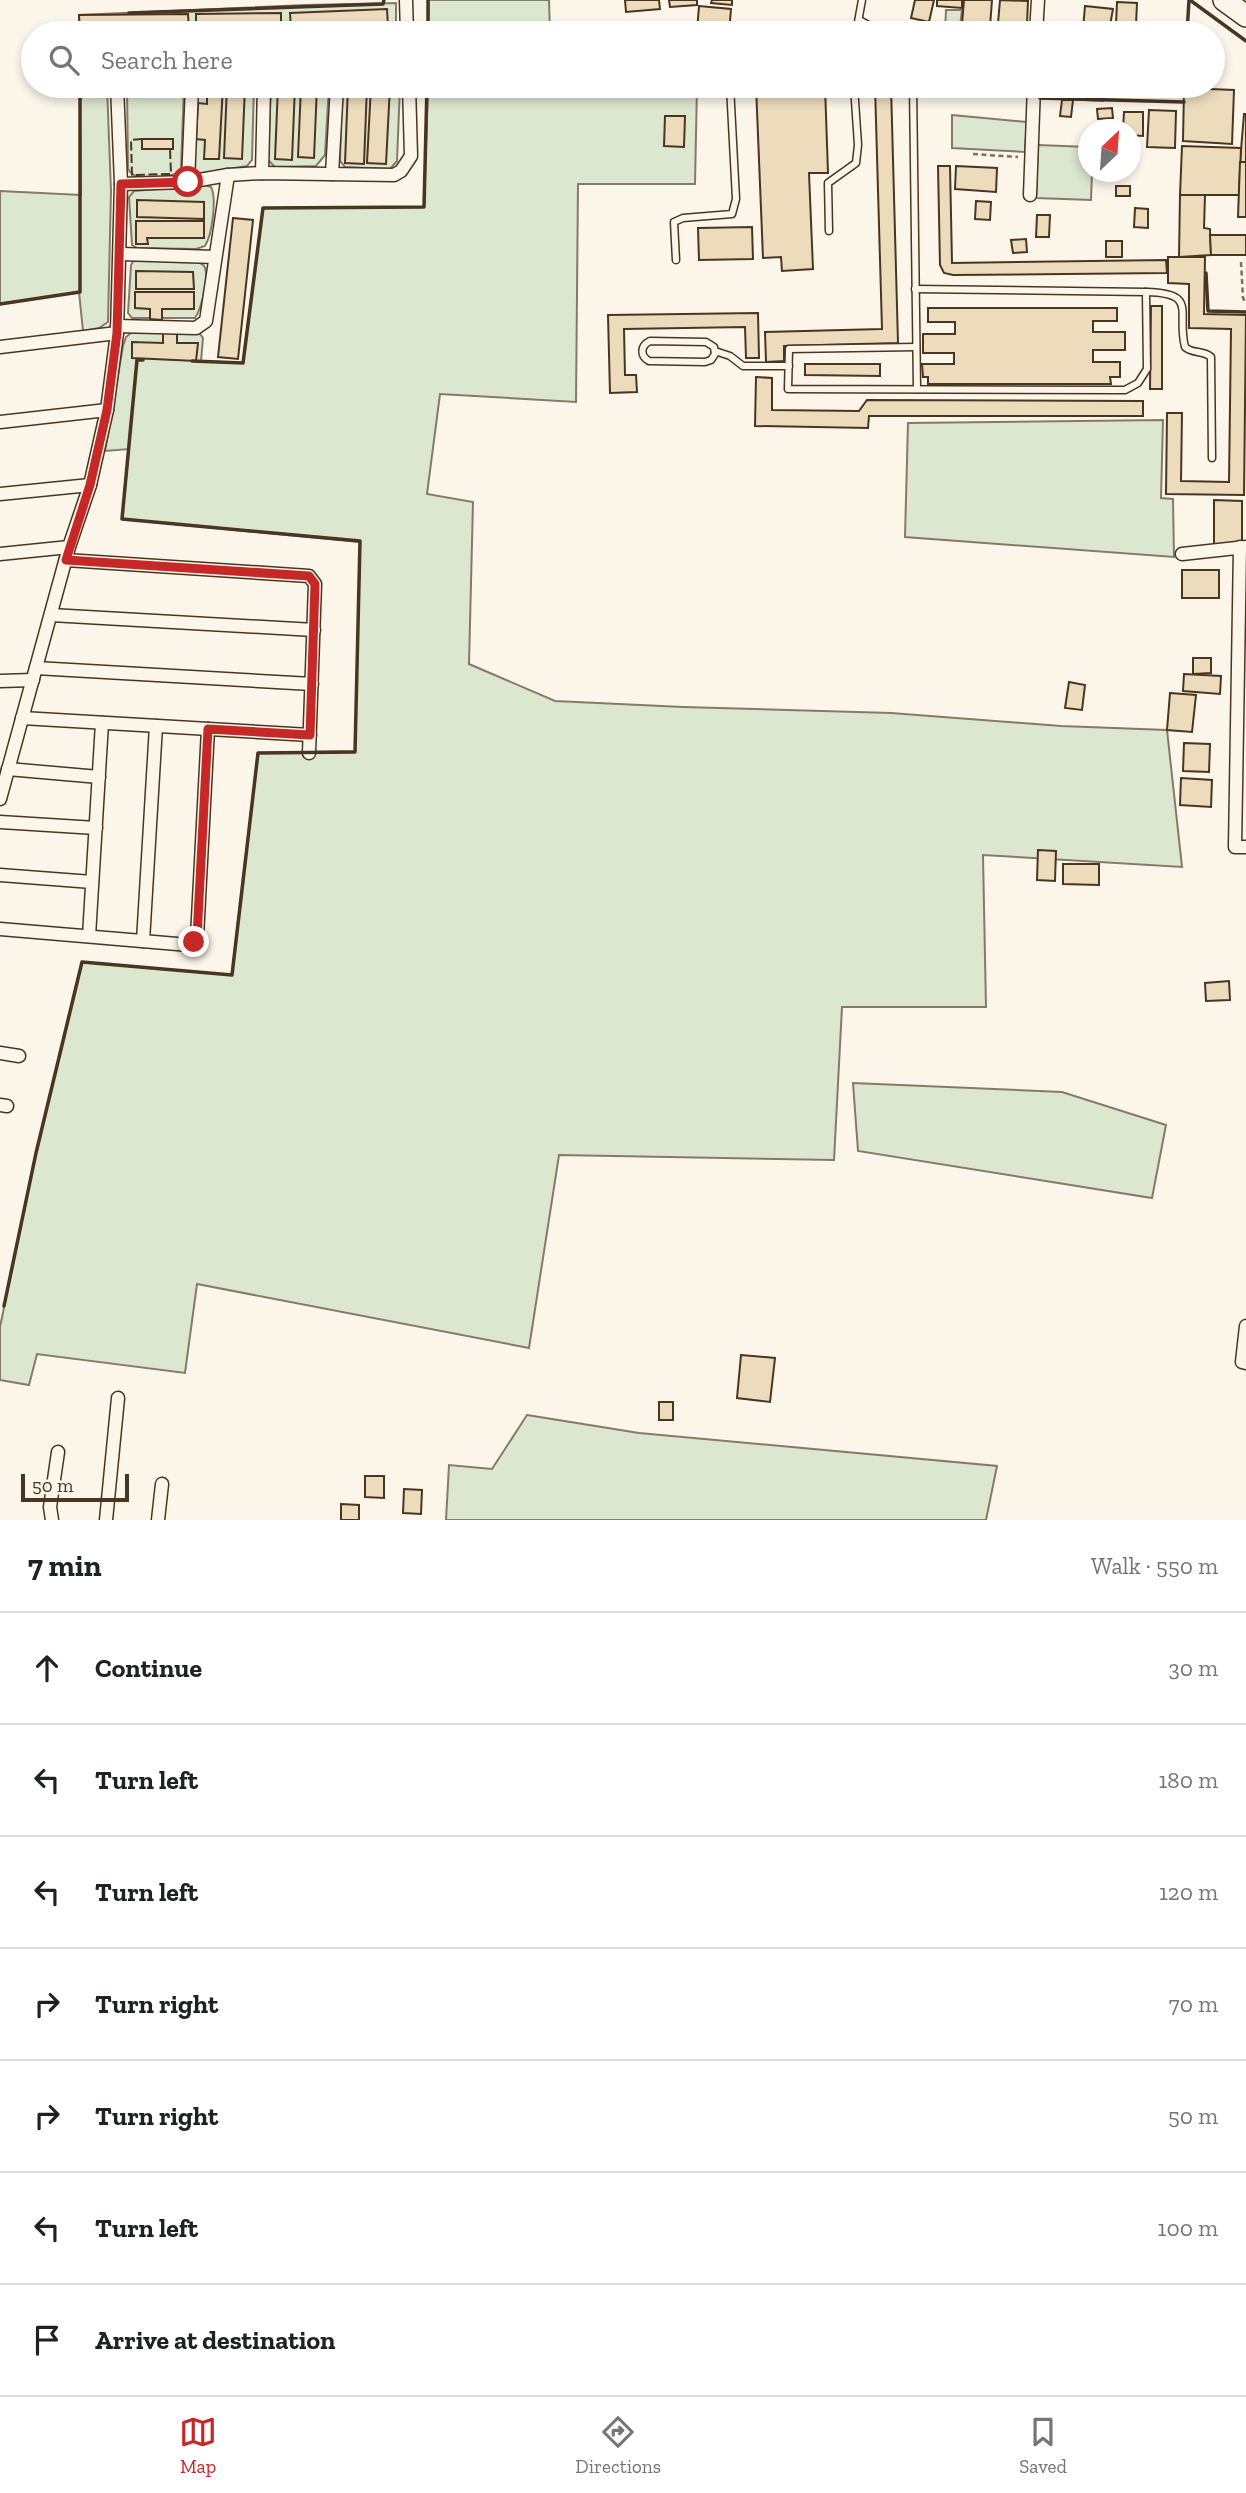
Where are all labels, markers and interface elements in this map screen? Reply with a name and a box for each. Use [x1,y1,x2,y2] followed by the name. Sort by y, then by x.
[21,21,1225,98] search box
[45,41,83,79] icon: search
[101,44,233,76] text: Search here
[1078,119,1141,182] north arrow
[172,166,203,197] route start
[178,926,209,957] route end
[21,1471,130,1503] scale bar
[32,1474,73,1497] text: 50 m
[28,1548,102,1584] text: 7 min
[1091,1552,1218,1580] text: Walk · 550 m
[28,1649,66,1687] icon: ahead
[95,1652,202,1684] text: Continue
[1168,1654,1218,1682] text: 30 m
[28,1761,66,1799] icon: left
[95,1764,198,1796] text: Turn left
[1158,1766,1218,1794] text: 180 m
[28,1873,66,1911] icon: left
[95,1876,198,1908] text: Turn left
[1159,1878,1218,1906] text: 120 m
[28,1985,66,2023] icon: right
[95,1988,218,2020] text: Turn right
[1169,1990,1218,2018] text: 70 m
[28,2097,66,2135] icon: right
[95,2100,218,2132] text: Turn right
[1168,2102,1218,2130] text: 50 m
[28,2209,66,2247] icon: left
[95,2212,198,2244] text: Turn left
[1158,2214,1218,2242] text: 100 m
[28,2321,66,2359] icon: arrive
[95,2324,335,2356] text: Arrive at destination
[179,2413,217,2478] tab: Map
[575,2413,661,2478] tab: Directions
[1019,2413,1067,2478] tab: Saved

